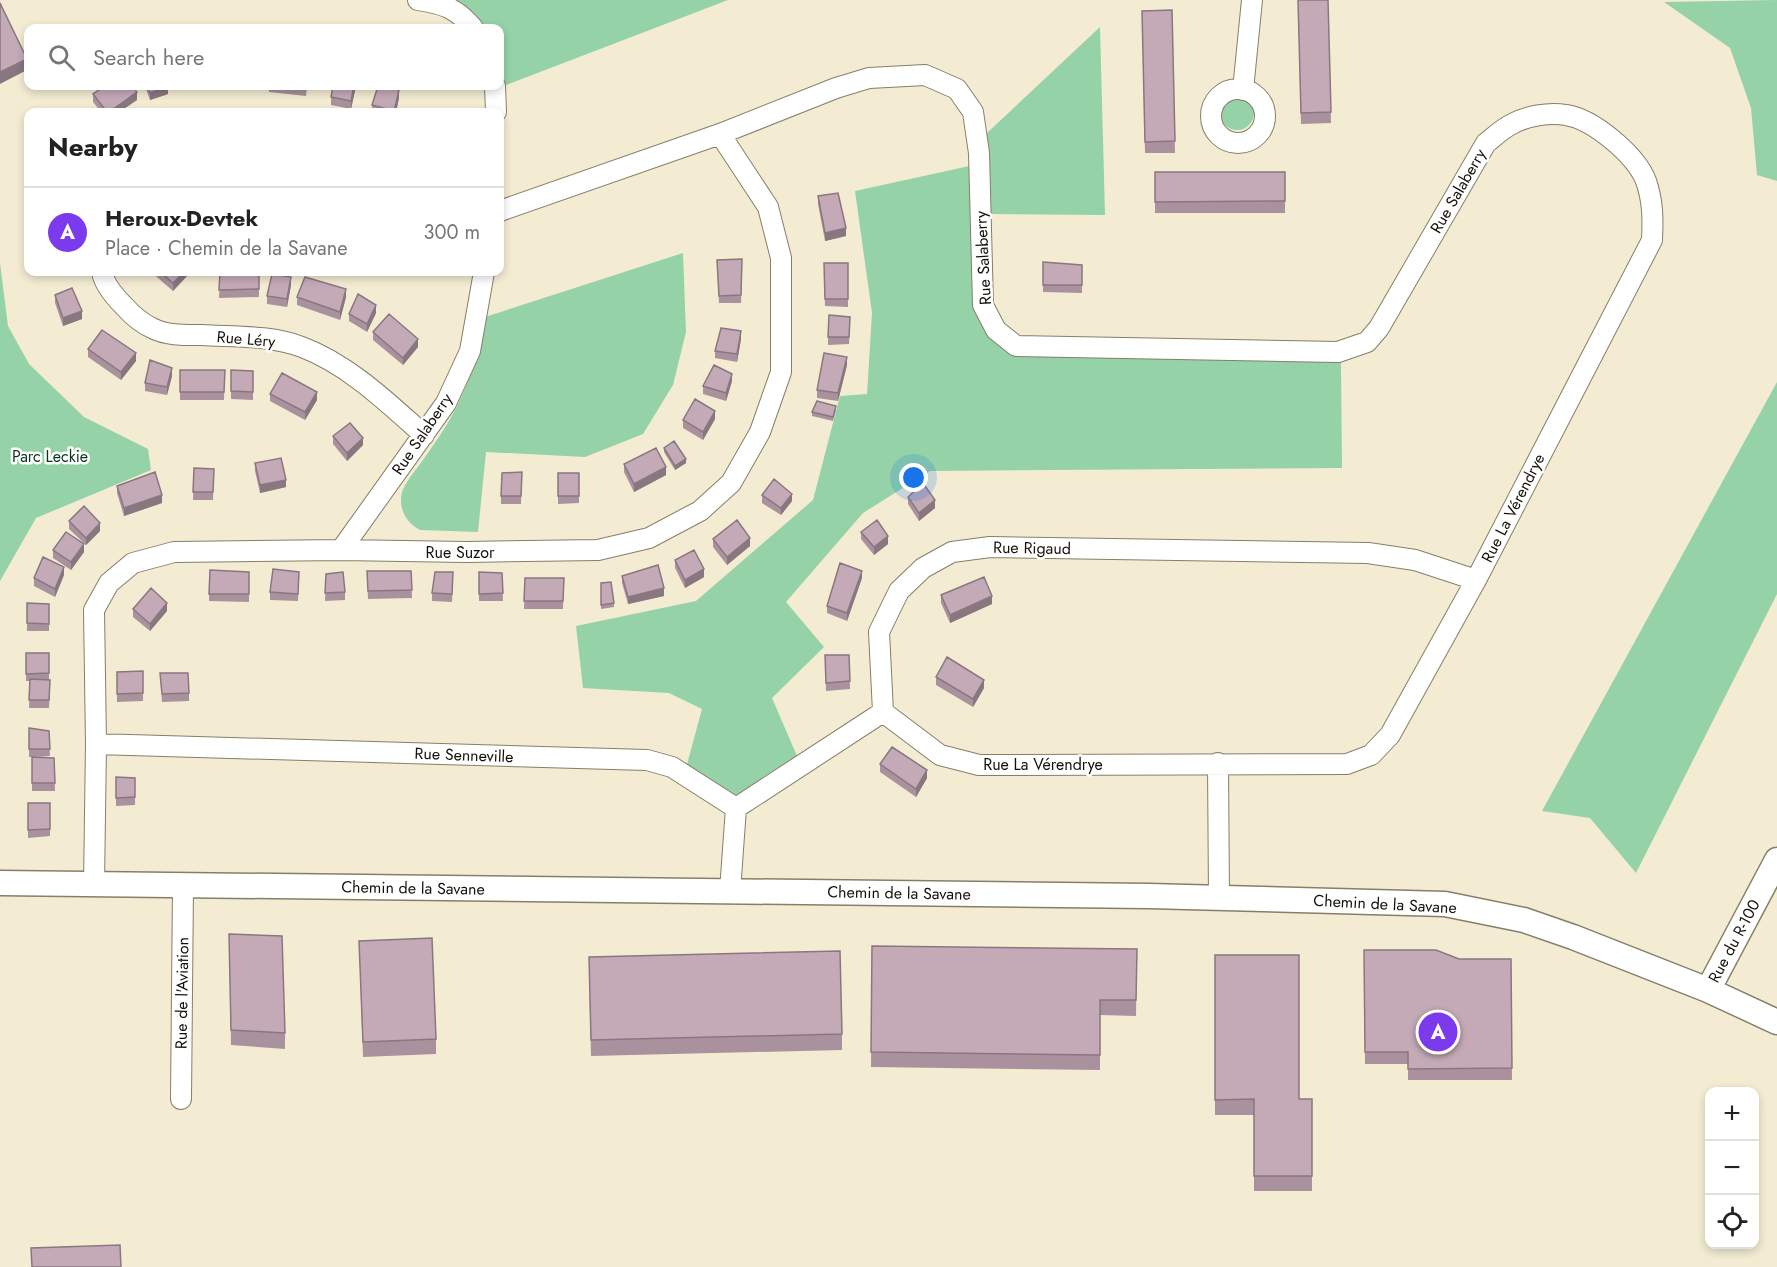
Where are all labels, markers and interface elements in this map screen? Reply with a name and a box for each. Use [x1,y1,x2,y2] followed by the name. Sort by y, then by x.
[24,24,504,90] search box
[45,41,78,74] icon: search
[93,41,204,73] text: Search here
[48,128,137,166] text: Nearby
[1425,144,1492,238] street label: Rue Salaberry
[105,202,258,234] text: Heroux-Devtek
[969,209,997,306] street label: Rue Salaberry
[60,218,75,247] text: A
[423,218,480,247] text: 300 m
[105,234,347,263] text: Place · Chemin de la Savane
[216,325,277,353] street label: Rue Léry
[386,388,458,479] street label: Rue Salaberry
[12,445,88,468] park label: Parc Leckie
[1476,449,1550,567] street label: Rue La Vérendrye
[899,463,928,492] your location
[993,536,1071,560] street label: Rue Rigaud
[426,541,495,564] street label: Rue Suzor
[414,742,514,768] street label: Rue Senneville
[983,753,1103,776] street label: Rue La Vérendrye
[341,875,485,901] street label: Chemin de la Savane
[827,880,971,906] street label: Chemin de la Savane
[1313,889,1457,919] street label: Chemin de la Savane
[1702,895,1766,987] street label: Rue du R-100
[170,937,194,1049] street label: Rue de l'Aviation
[1418,1010,1458,1054] pin: A
[1705,1087,1759,1249] map controls
[1705,1087,1759,1141] button: +
[1705,1141,1759,1195] button: −
[1705,1195,1759,1249] button: locate

